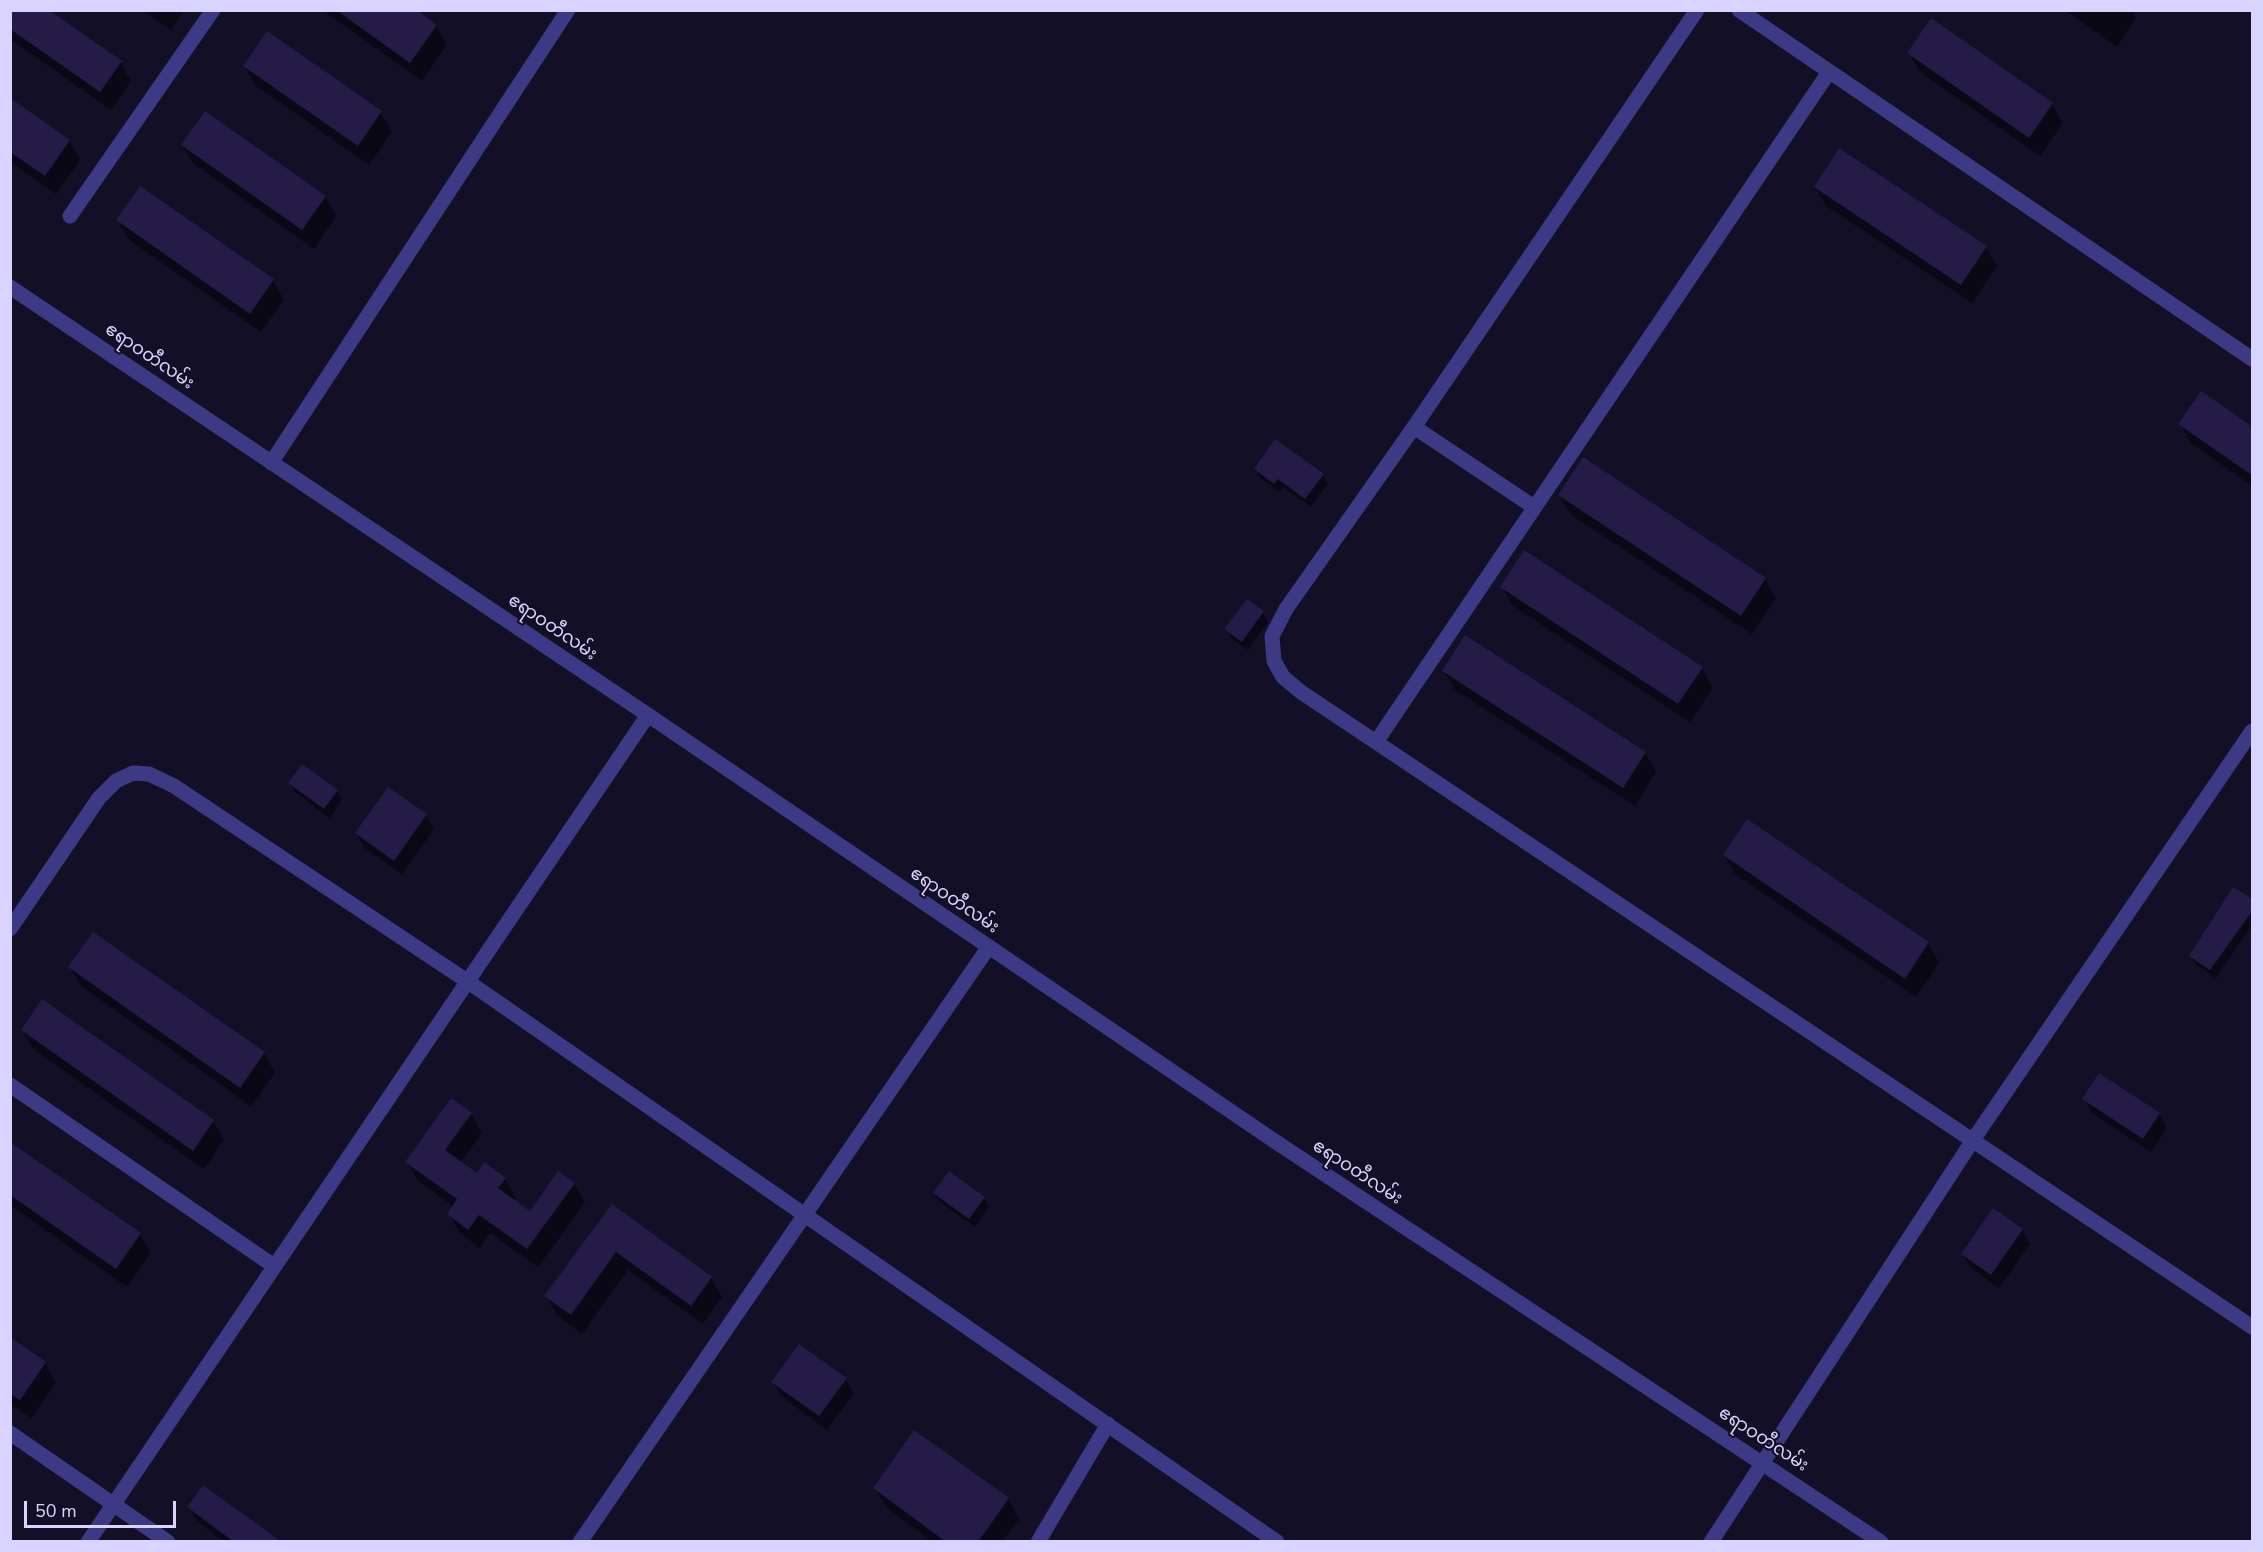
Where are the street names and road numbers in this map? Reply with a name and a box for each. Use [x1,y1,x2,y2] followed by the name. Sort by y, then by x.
[100,319,198,395] street label: ဧရာဝတီလမ်း
[503,590,601,666] street label: ဧရာဝတီလမ်း
[905,863,1003,939] street label: ဧရာဝတီလမ်း
[1308,1136,1406,1210] street label: ဧရာဝတီလမ်း
[1714,1403,1812,1477] street label: ဧရာဝတီလမ်း

